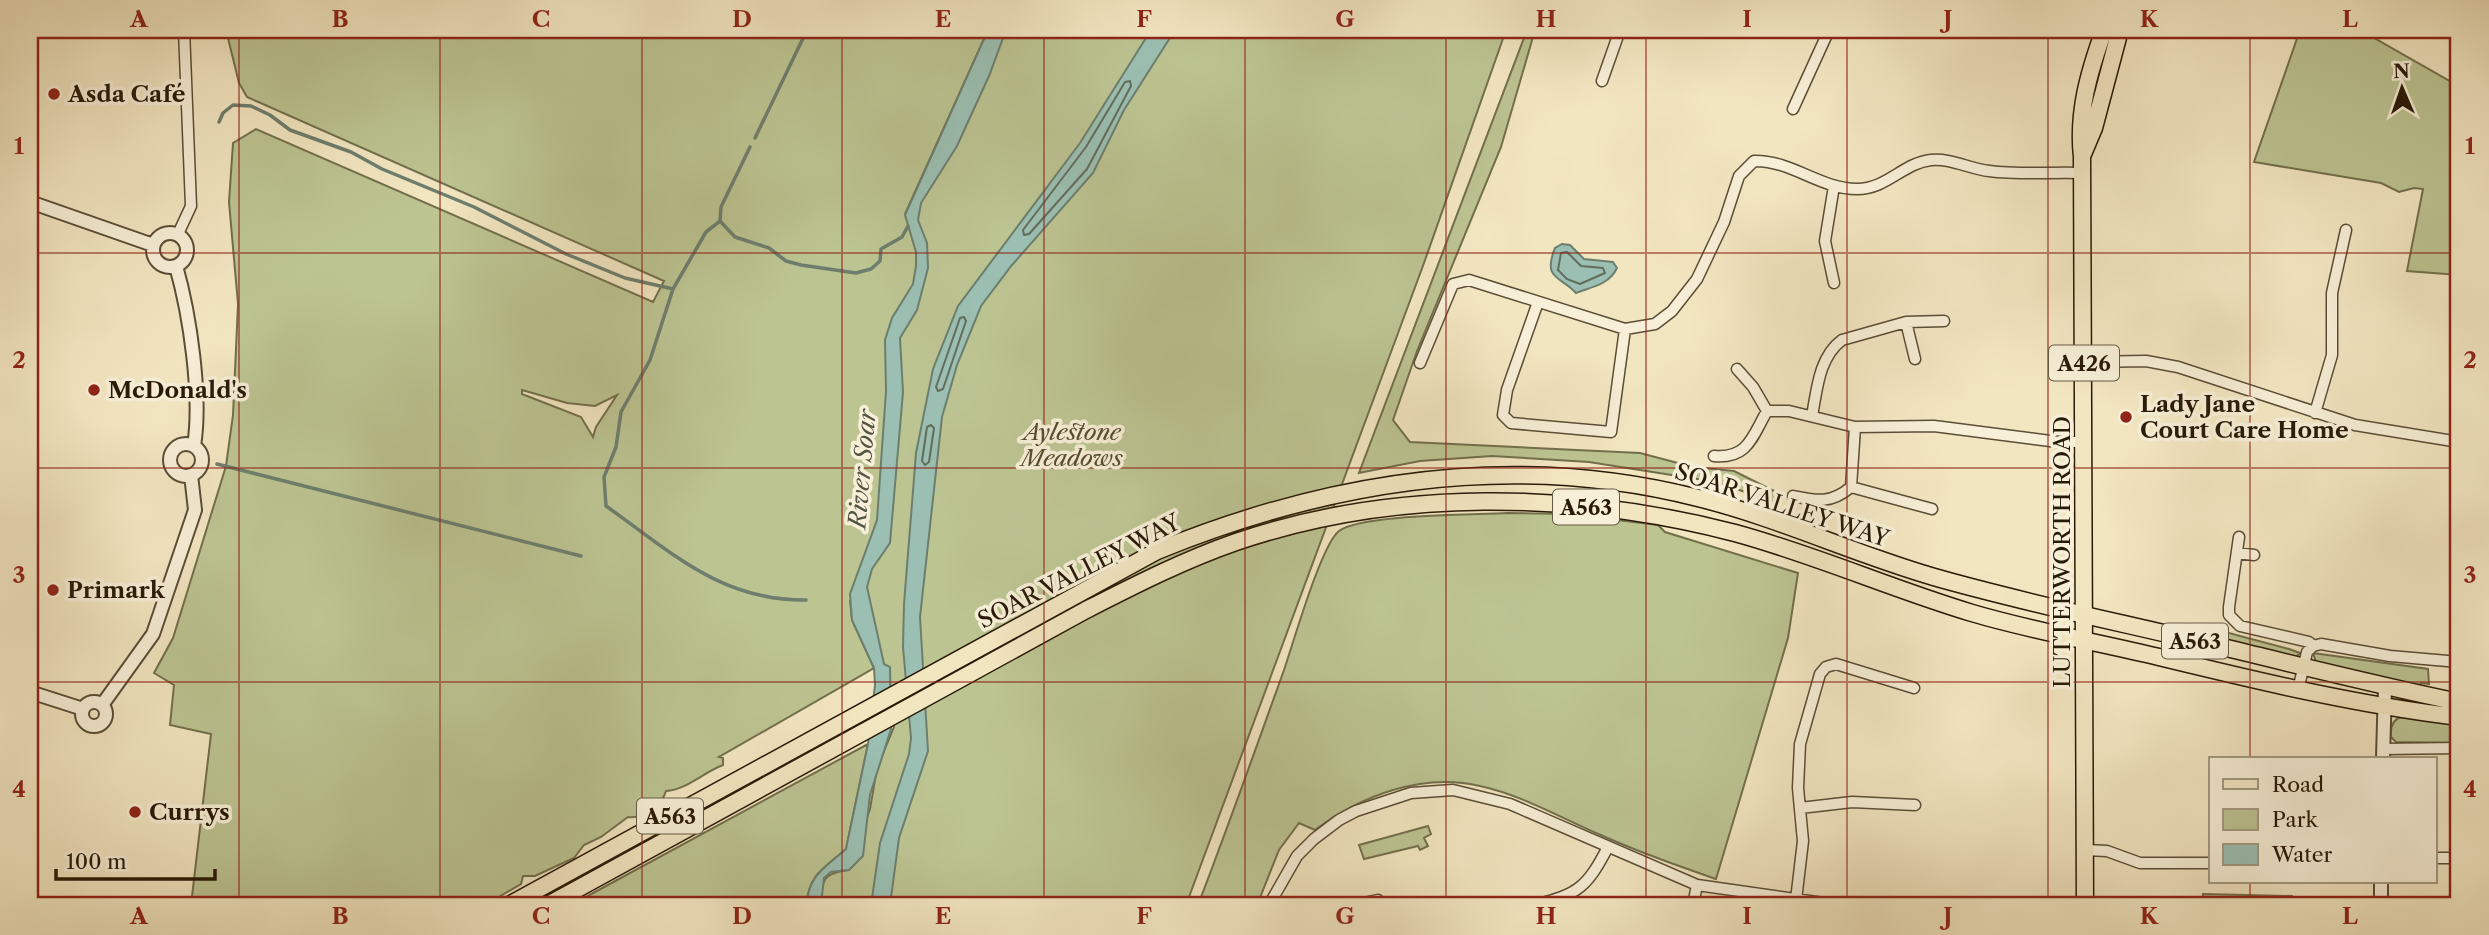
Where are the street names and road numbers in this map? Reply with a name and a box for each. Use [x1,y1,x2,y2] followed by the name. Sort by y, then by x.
[2049,346,2119,380] road number: A426
[2048,416,2076,688] street label: LUTTERWORTH ROAD
[1671,457,1893,553] street label: SOAR VALLEY WAY
[1553,490,1619,524] road number: A563
[973,507,1186,634] street label: SOAR VALLEY WAY
[2162,624,2228,658] road number: A563
[637,798,703,834] road number: A563

